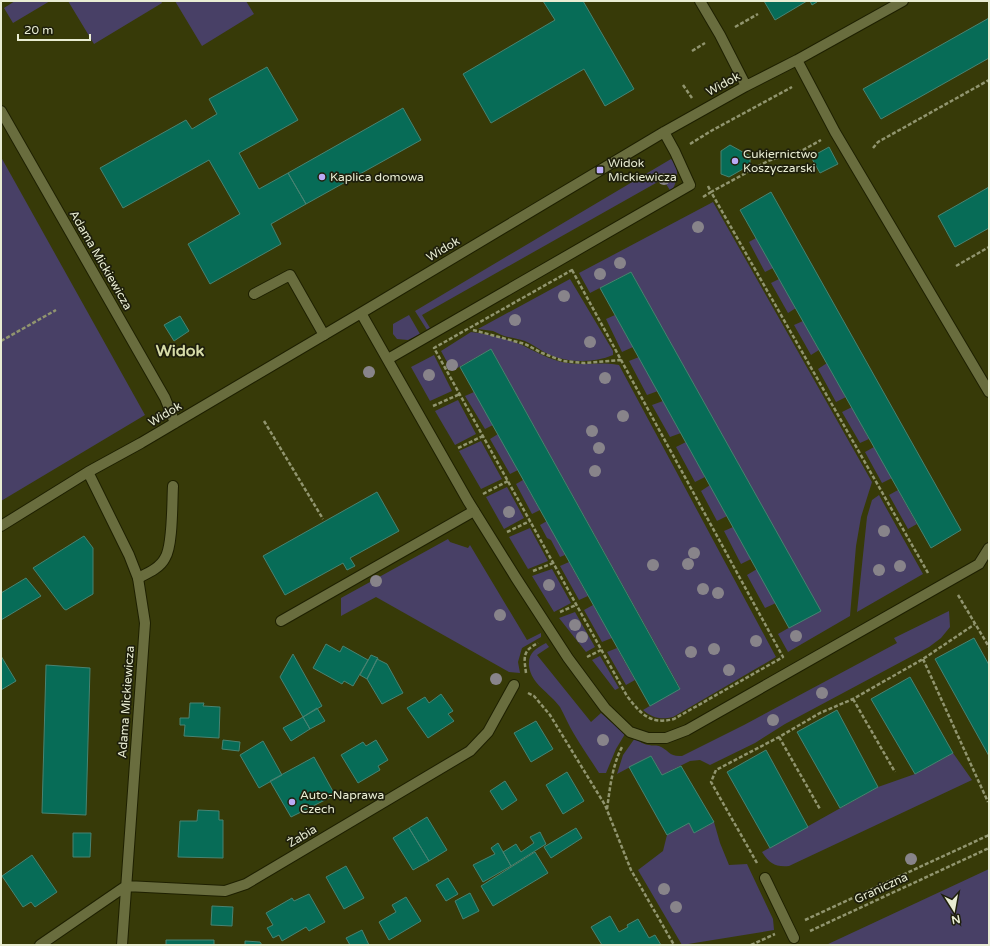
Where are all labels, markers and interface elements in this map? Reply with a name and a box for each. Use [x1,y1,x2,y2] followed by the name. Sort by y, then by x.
[18,16,90,42] scale bar
[24,23,53,37] text: 20 m
[704,69,743,99] street label: Widok
[743,147,817,175] place label: Cukiernictwo Koszyczarski
[608,156,677,184] place label: Widok Mickiewicza
[730,156,740,166] marker: Cukiernictwo Koszyczarski
[595,165,605,175] marker: Widok Mickiewicza
[330,170,424,184] place label: Kaplica domowa
[317,172,327,182] marker: Kaplica domowa
[67,208,135,312] street label: Adama Mickiewicza
[424,233,463,264] street label: Widok
[156,341,205,361] district label: Widok
[146,398,185,429] street label: Widok
[115,645,137,759] street label: Adama Mickiewicza
[300,788,384,816] place label: Auto-Naprawa Czech
[287,797,297,807] marker: Auto-Naprawa Czech
[285,822,319,850] street label: Żabia
[852,870,910,906] street label: Graniczna
[934,890,974,930] north arrow
[950,912,961,927] text: N

